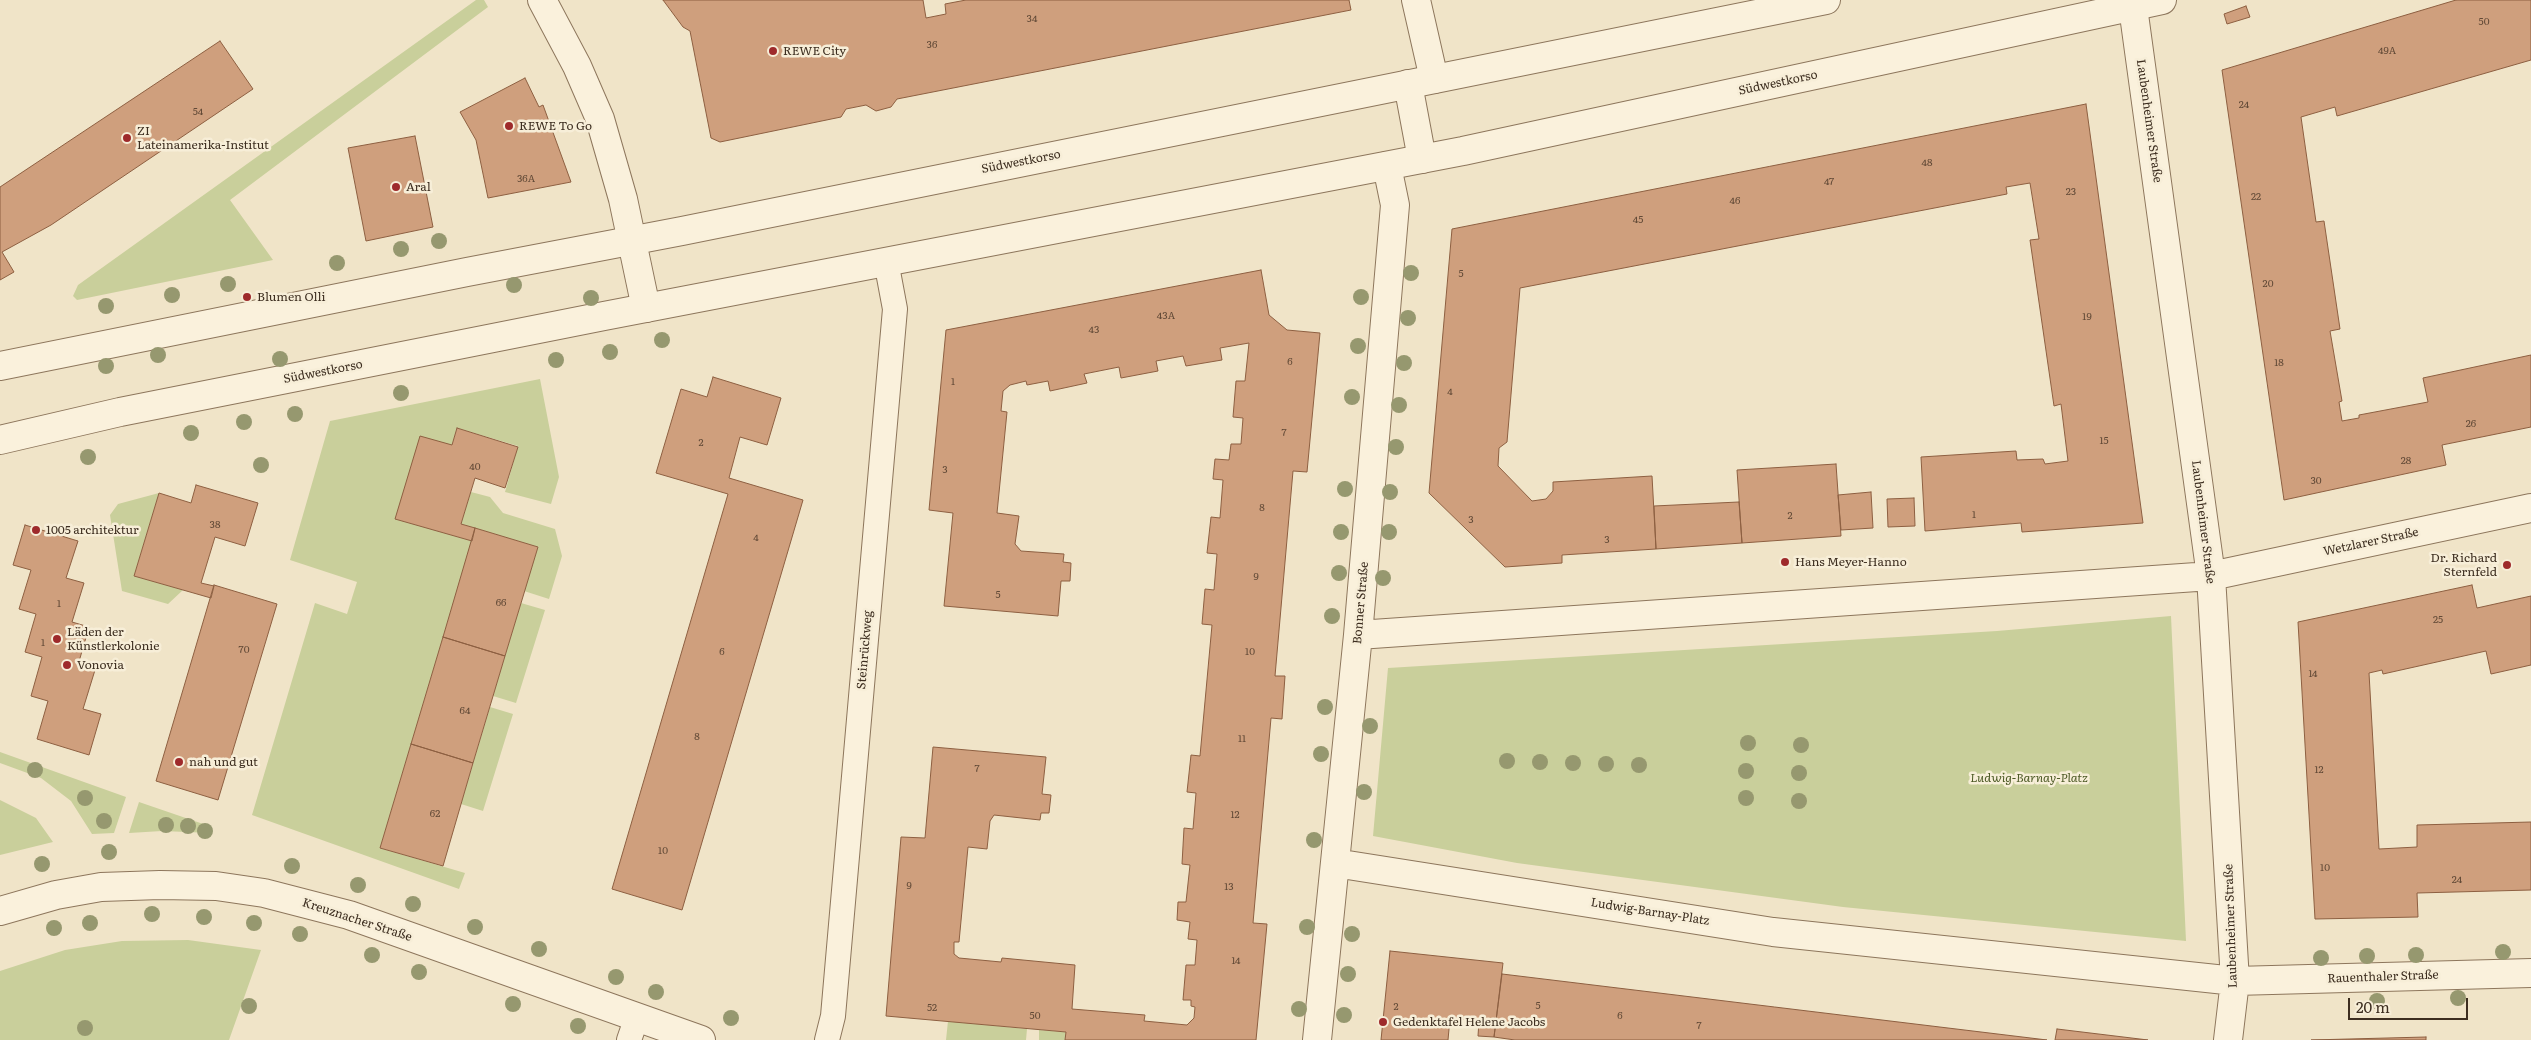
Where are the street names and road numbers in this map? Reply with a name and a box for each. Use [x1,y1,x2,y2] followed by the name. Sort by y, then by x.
[2133,58,2165,184] street label: Laubenheimer Straße
[1737,68,1819,98] street label: Südwestkorso
[980,147,1062,177] street label: Südwestkorso
[282,357,364,387] street label: Südwestkorso
[2188,459,2218,585] street label: Laubenheimer Straße
[2322,525,2420,559] street label: Wetzlarer Straße
[1350,561,1372,645] street label: Bonner Straße
[854,610,876,690] street label: Steinrückweg
[2222,864,2240,988] street label: Laubenheimer Straße
[300,895,414,945] street label: Kreuznacher Straße
[1590,895,1710,929] street label: Ludwig-Barnay-Platz
[2327,968,2439,986] street label: Rauenthaler Straße

